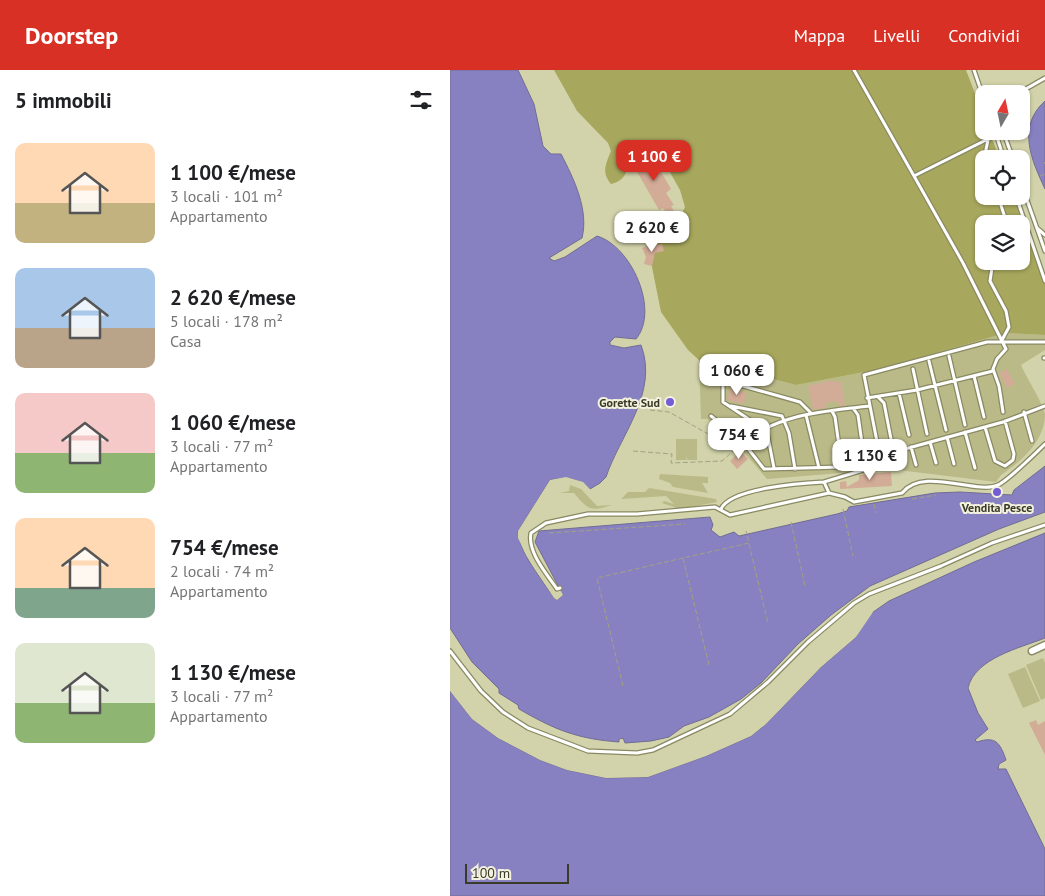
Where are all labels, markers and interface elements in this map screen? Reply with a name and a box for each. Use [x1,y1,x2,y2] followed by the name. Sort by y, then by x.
[25,20,118,51] text: Doorstep
[794,24,845,47] text: Mappa
[873,24,920,47] text: Livelli
[948,24,1020,47] text: Condividi
[975,85,1030,140] north arrow
[975,85,1030,270] map controls
[407,86,435,114] icon: filters
[15,87,112,114] text: 5 immobili
[608,140,700,182] pin: 1 100 €
[627,146,681,166] text: 1 100 €
[975,150,1030,205] button: locate
[170,159,296,186] text: 1 100 €/mese
[55,163,115,223] icon: home
[170,186,283,206] text: 3 locali · 101 m²
[170,206,268,226] text: Appartamento
[606,210,698,253] pin: 2 620 €
[975,215,1030,270] button: layers
[625,217,679,237] text: 2 620 €
[170,284,296,311] text: 2 620 €/mese
[55,288,115,348] icon: home
[170,311,283,331] text: 5 locali · 178 m²
[170,331,201,351] text: Casa
[691,354,783,396] pin: 1 060 €
[710,360,764,380] text: 1 060 €
[599,395,660,410] place label: Gorette Sud
[664,396,676,408] marker: Gorette Sud
[170,409,296,436] text: 1 060 €/mese
[55,413,115,473] icon: home
[704,418,774,460] pin: 754 €
[719,424,759,444] text: 754 €
[170,436,273,456] text: 3 locali · 77 m²
[824,438,916,481] pin: 1 130 €
[843,445,897,465] text: 1 130 €
[170,456,268,476] text: Appartamento
[991,486,1003,498] marker: Vendita Pesce
[961,500,1032,515] place label: Vendita Pesce
[170,534,279,561] text: 754 €/mese
[55,538,115,598] icon: home
[170,561,274,581] text: 2 locali · 74 m²
[170,581,268,601] text: Appartamento
[170,659,296,686] text: 1 130 €/mese
[55,663,115,723] icon: home
[170,686,273,706] text: 3 locali · 77 m²
[170,706,268,726] text: Appartamento
[465,861,569,884] scale bar
[472,864,510,882] text: 100 m

